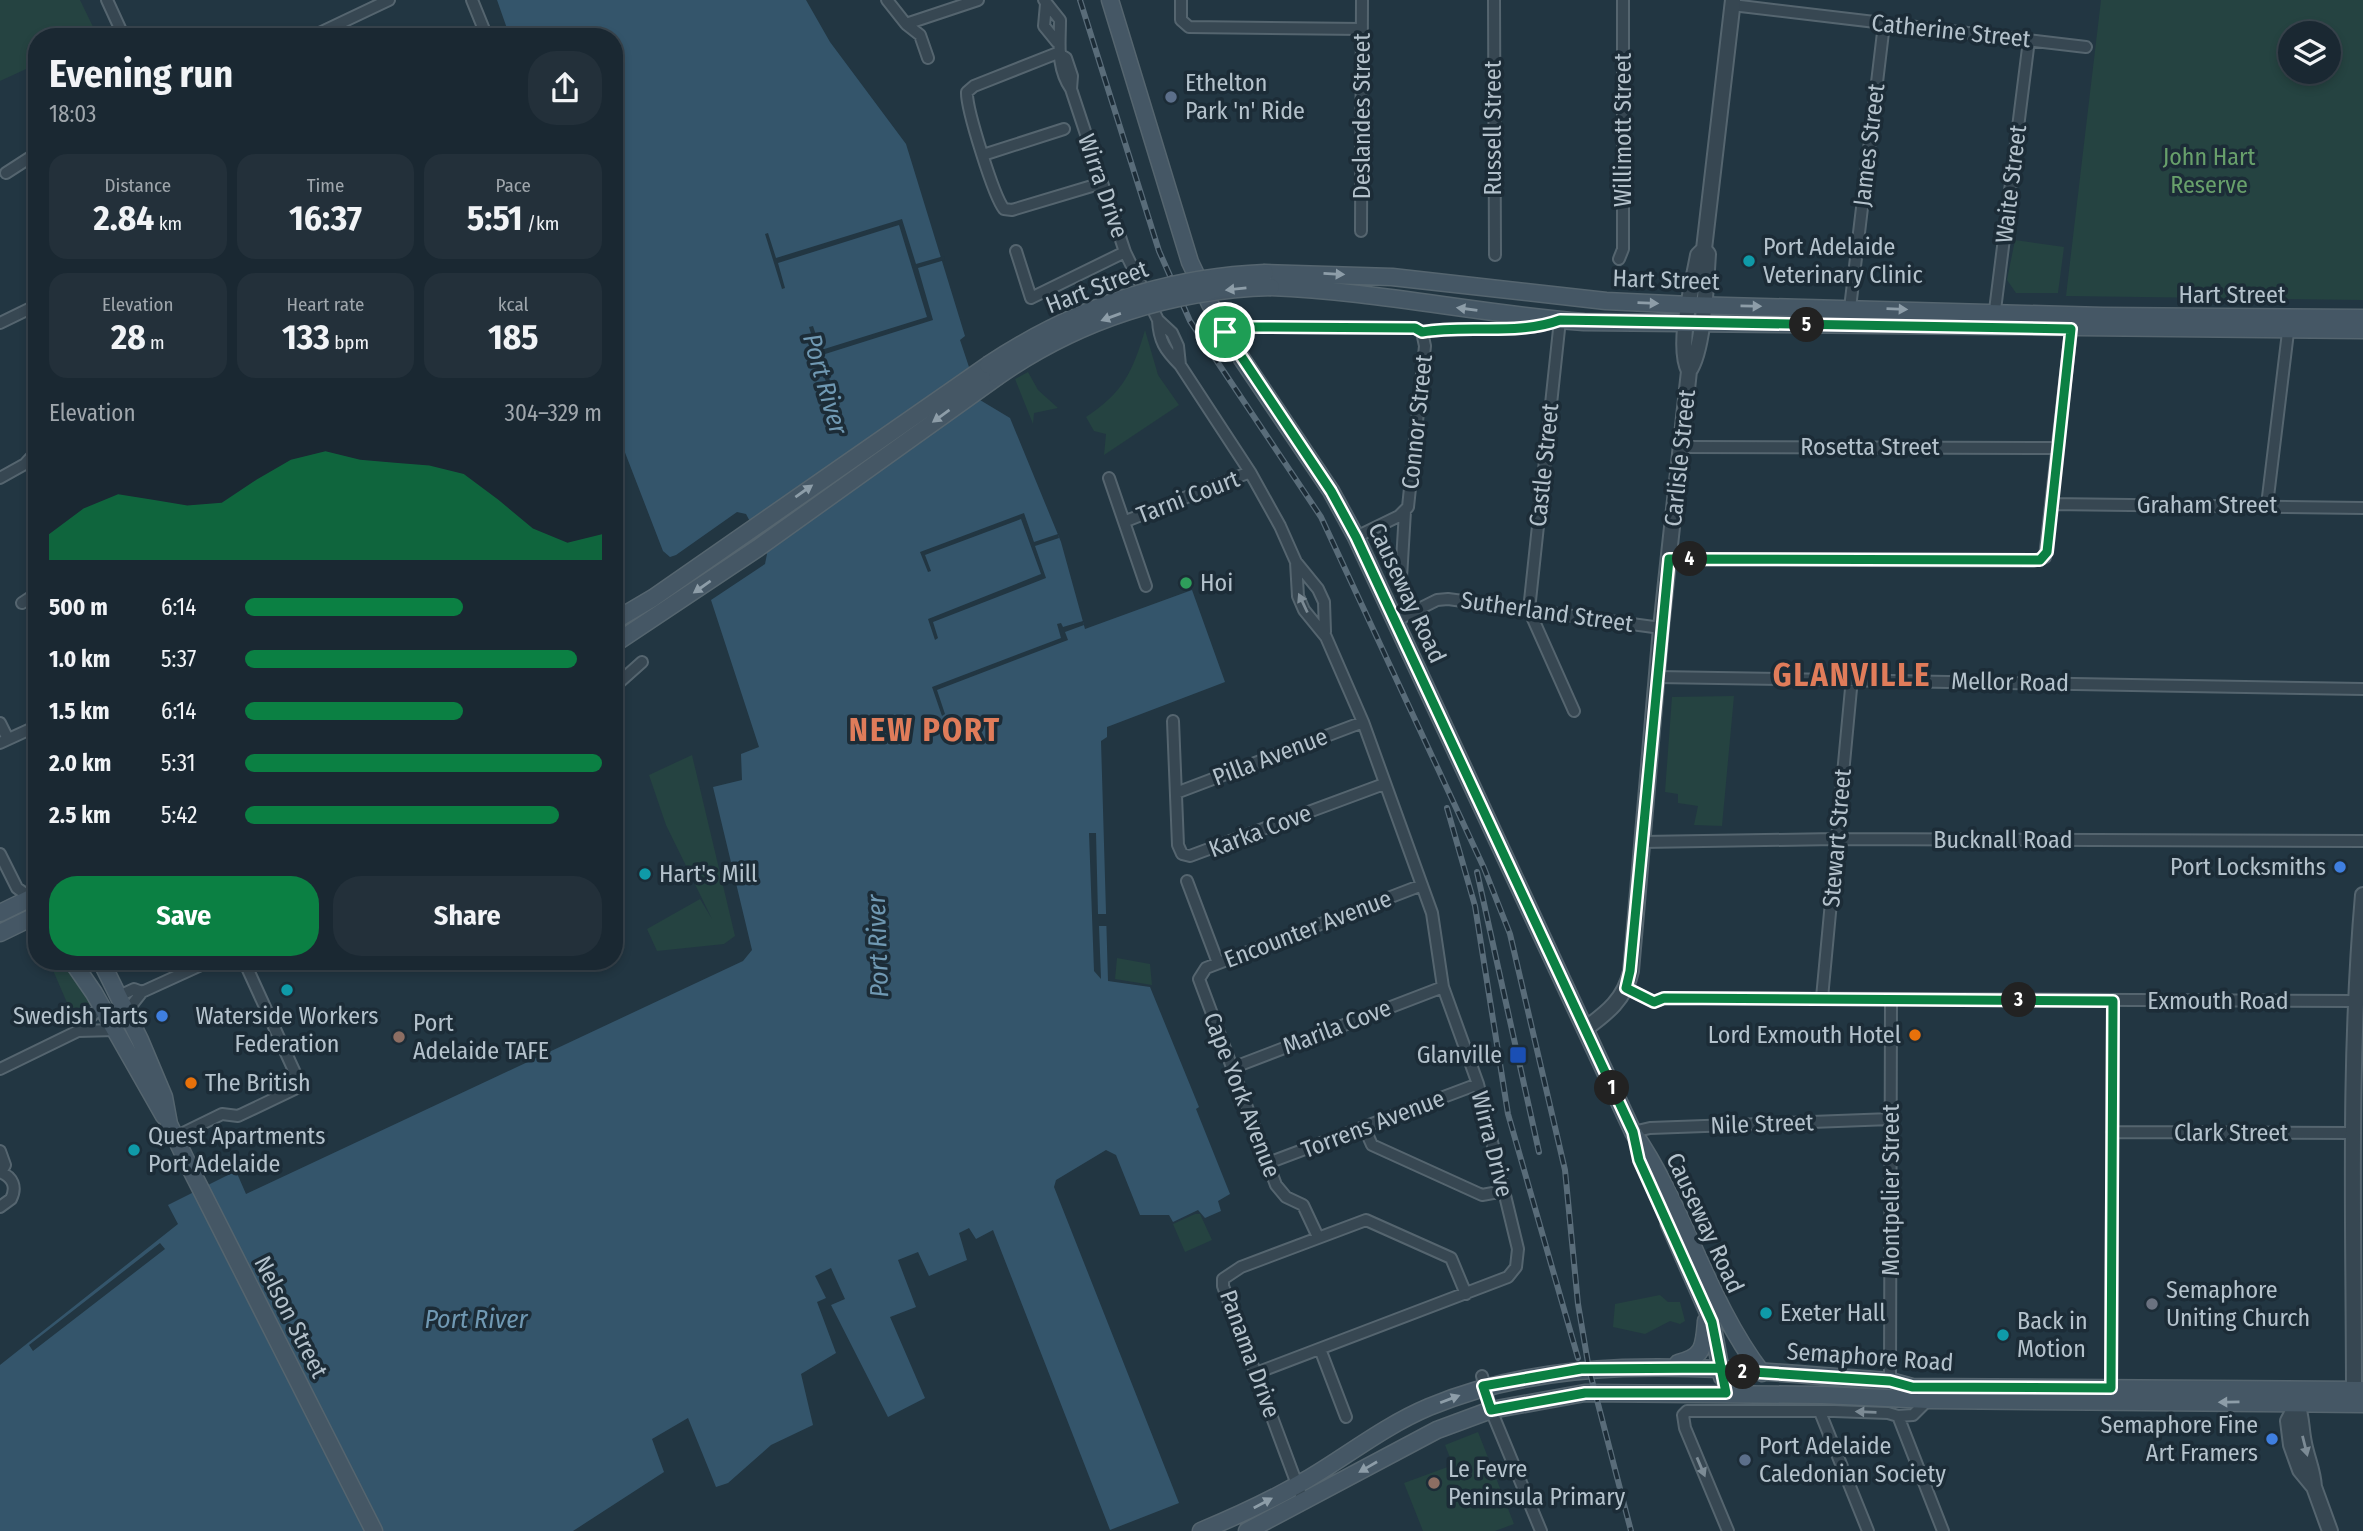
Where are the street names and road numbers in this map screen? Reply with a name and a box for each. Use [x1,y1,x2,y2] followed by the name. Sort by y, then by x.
[1870,9,2032,53] street label: Catherine Street
[1348,33,1376,199] street label: Deslandes Street
[1609,53,1637,207] street label: Willimott Street
[1479,60,1507,196] street label: Russell Street
[1848,82,1890,208] street label: James Street
[1990,123,2032,245] street label: Waite Street
[1072,130,1134,242] street label: Wirra Drive
[1042,255,1152,319] street label: Hart Street
[1612,264,1720,296] street label: Hart Street
[2178,281,2286,309] street label: Hart Street
[1396,353,1438,491] street label: Connor Street
[1659,388,1701,528] street label: Carlisle Street
[1524,402,1564,528] street label: Castle Street
[1800,433,1940,461] street label: Rosetta Street
[1133,465,1243,529] street label: Tarni Court
[2137,491,2277,519] street label: Graham Street
[1362,519,1452,667] street label: Causeway Road
[1459,586,1635,638] street label: Sutherland Street
[1951,667,2069,697] street label: Mellor Road
[1209,722,1331,792] street label: Pilla Avenue
[1817,767,1857,909] street label: Stewart Street
[1205,799,1315,863] street label: Karka Cove
[1933,826,2073,854] street label: Bucknall Road
[1220,884,1396,974] street label: Encounter Avenue
[2147,987,2289,1015] street label: Exmouth Road
[1279,994,1395,1060] street label: Marila Cove
[1198,1009,1286,1181] street label: Cape York Avenue
[1297,1084,1449,1164] street label: Torrens Avenue
[1465,1088,1519,1200] street label: Wirra Drive
[1877,1104,1905,1276] street label: Montpelier Street
[1710,1108,1814,1140] street label: Nile Street
[2174,1119,2288,1147] street label: Clark Street
[1660,1149,1750,1297] street label: Causeway Road
[248,1251,334,1383] street label: Nelson Street
[1214,1286,1286,1422] street label: Panama Drive
[1786,1337,1954,1377] street label: Semaphore Road

